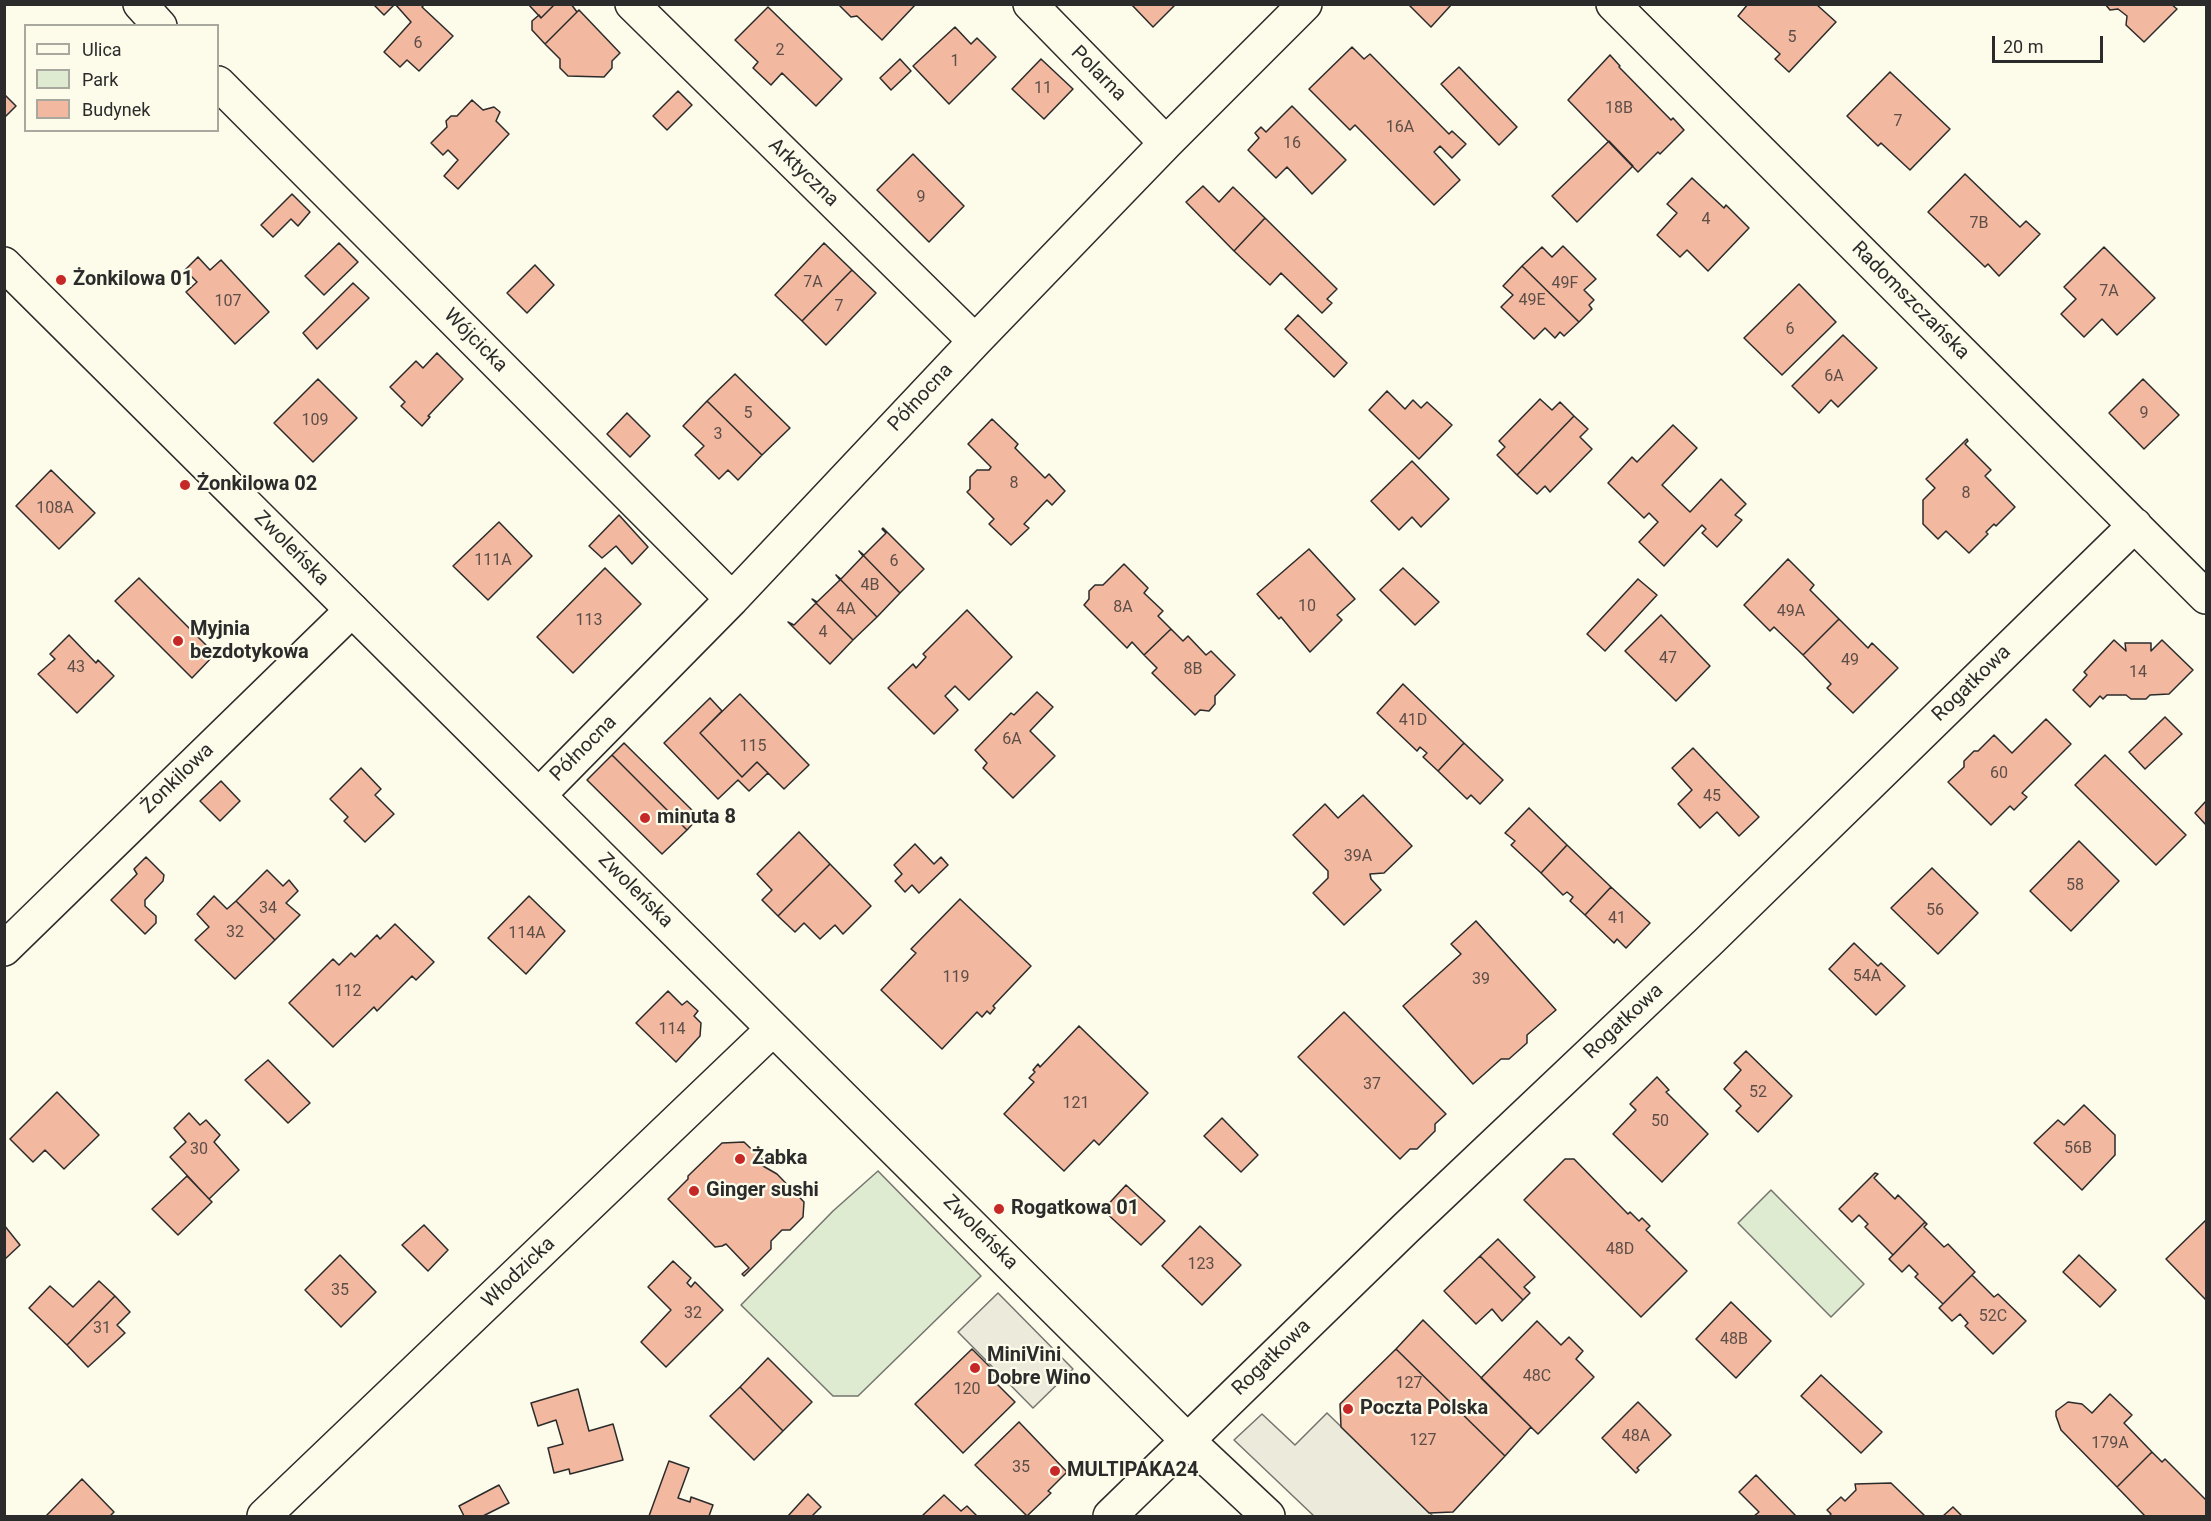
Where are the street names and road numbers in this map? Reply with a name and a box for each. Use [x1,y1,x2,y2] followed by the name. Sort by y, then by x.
[1065,41,1131,107] street label: Polarna
[763,134,843,212] street label: Arktyczna
[1846,237,1974,365] street label: Radomszczańska
[438,304,512,378] street label: Wójcicka
[884,359,958,437] street label: Północna
[249,507,333,591] street label: Zwoleńska
[1928,641,2016,727] street label: Rogatkowa
[546,711,622,787] street label: Północna
[137,739,219,819] street label: Żonkilowa
[593,849,677,933] street label: Zwoleńska
[1579,979,1669,1065] street label: Rogatkowa
[938,1191,1022,1275] street label: Zwoleńska
[478,1232,560,1314] street label: Włodzicka
[1228,1315,1316,1401] street label: Rogatkowa

